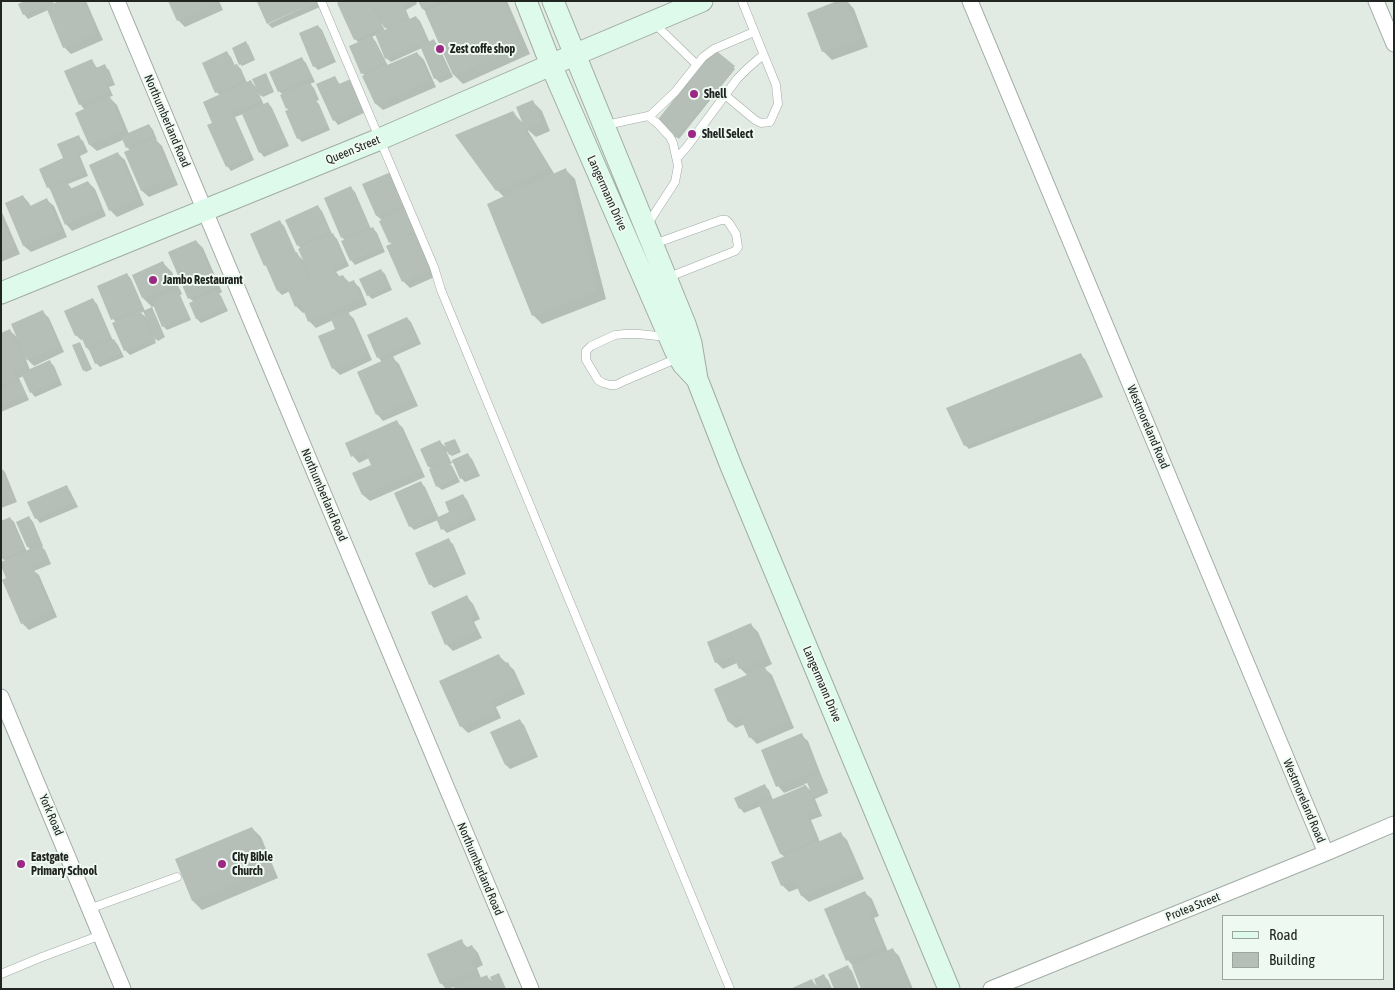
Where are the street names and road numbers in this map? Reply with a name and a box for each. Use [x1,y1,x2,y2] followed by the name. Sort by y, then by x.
[141,72,193,170] street label: Northumberland Road
[324,133,382,167] street label: Queen Street
[584,153,630,233] street label: Langermann Drive
[1124,383,1172,471] street label: Westmoreland Road
[298,446,350,544] street label: Northumberland Road
[800,644,844,724] street label: Langermann Drive
[1280,757,1328,845] street label: Westmoreland Road
[36,792,66,838] street label: York Road
[454,820,506,918] street label: Northumberland Road
[1164,890,1222,924] street label: Protea Street

